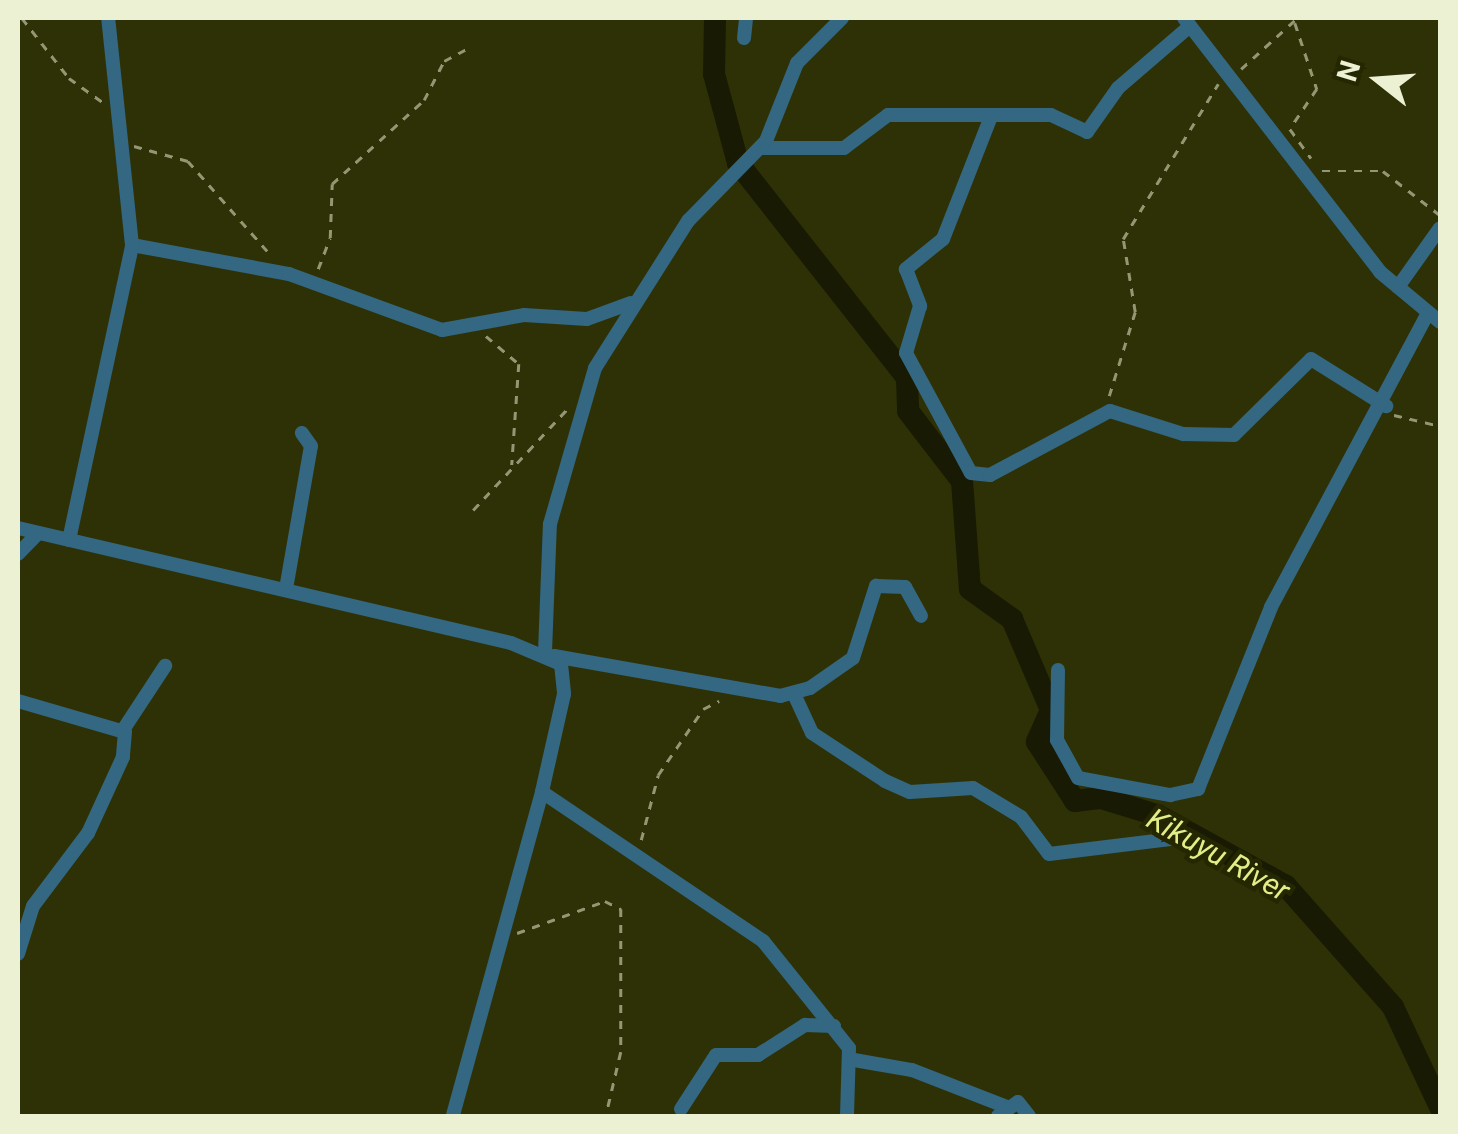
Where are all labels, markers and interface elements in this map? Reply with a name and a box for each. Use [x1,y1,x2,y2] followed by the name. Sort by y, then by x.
[1328,30,1428,130] north arrow
[1330,57,1367,85] text: N
[1140,801,1296,909] water label: Kikuyu River

